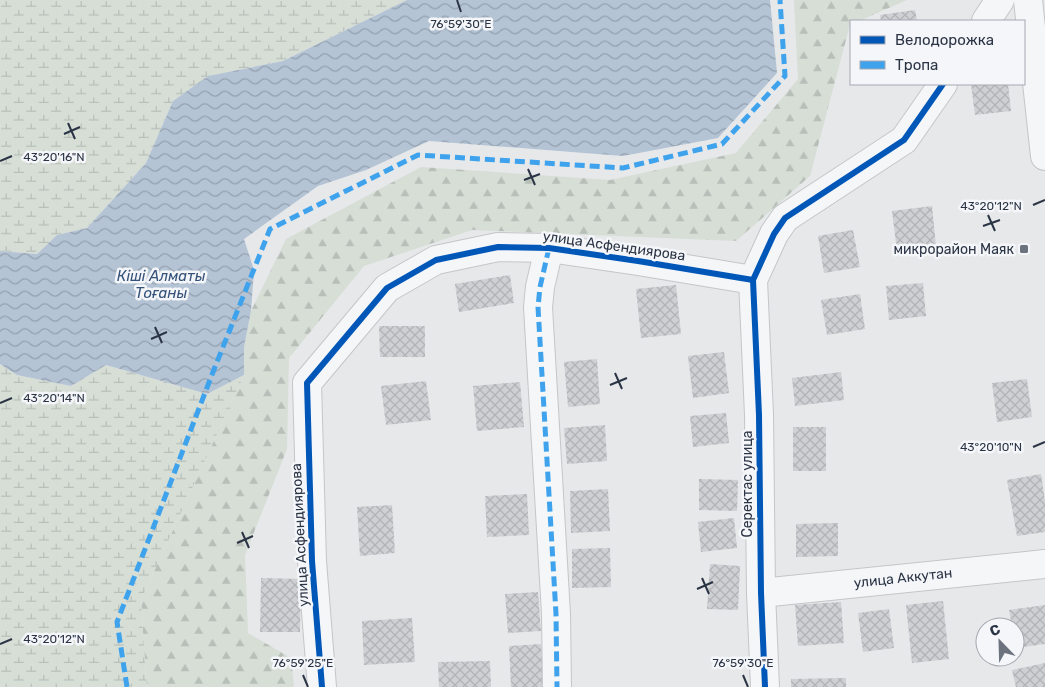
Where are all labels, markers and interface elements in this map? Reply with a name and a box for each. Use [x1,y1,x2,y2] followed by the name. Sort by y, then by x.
[430,17,492,31] text: 76°59'30"E
[850,20,1025,85] legend
[895,31,994,49] text: Велодорожка
[895,56,938,74] text: Тропа
[23,150,85,164] text: 43°20'16"N
[960,199,1022,213] text: 43°20'12"N
[542,228,686,264] street label: улица Асфендиярова
[893,241,1014,258] place label: микрорайон Маяк
[1018,243,1030,255] marker: микрорайон Маяк
[117,267,206,302] water label: Кіші Алматы Тоғаны
[23,391,85,405] text: 43°20'14"N
[739,430,756,538] street label: Серектас улица
[960,440,1022,454] text: 43°20'10"N
[288,463,312,607] street label: улица Асфендиярова
[853,564,953,592] street label: улица Аккутан
[975,617,1025,667] north arrow
[987,621,1003,640] text: С
[23,632,85,646] text: 43°20'12"N
[273,656,333,670] text: 76°59'25"E
[712,656,774,670] text: 76°59'30"E

